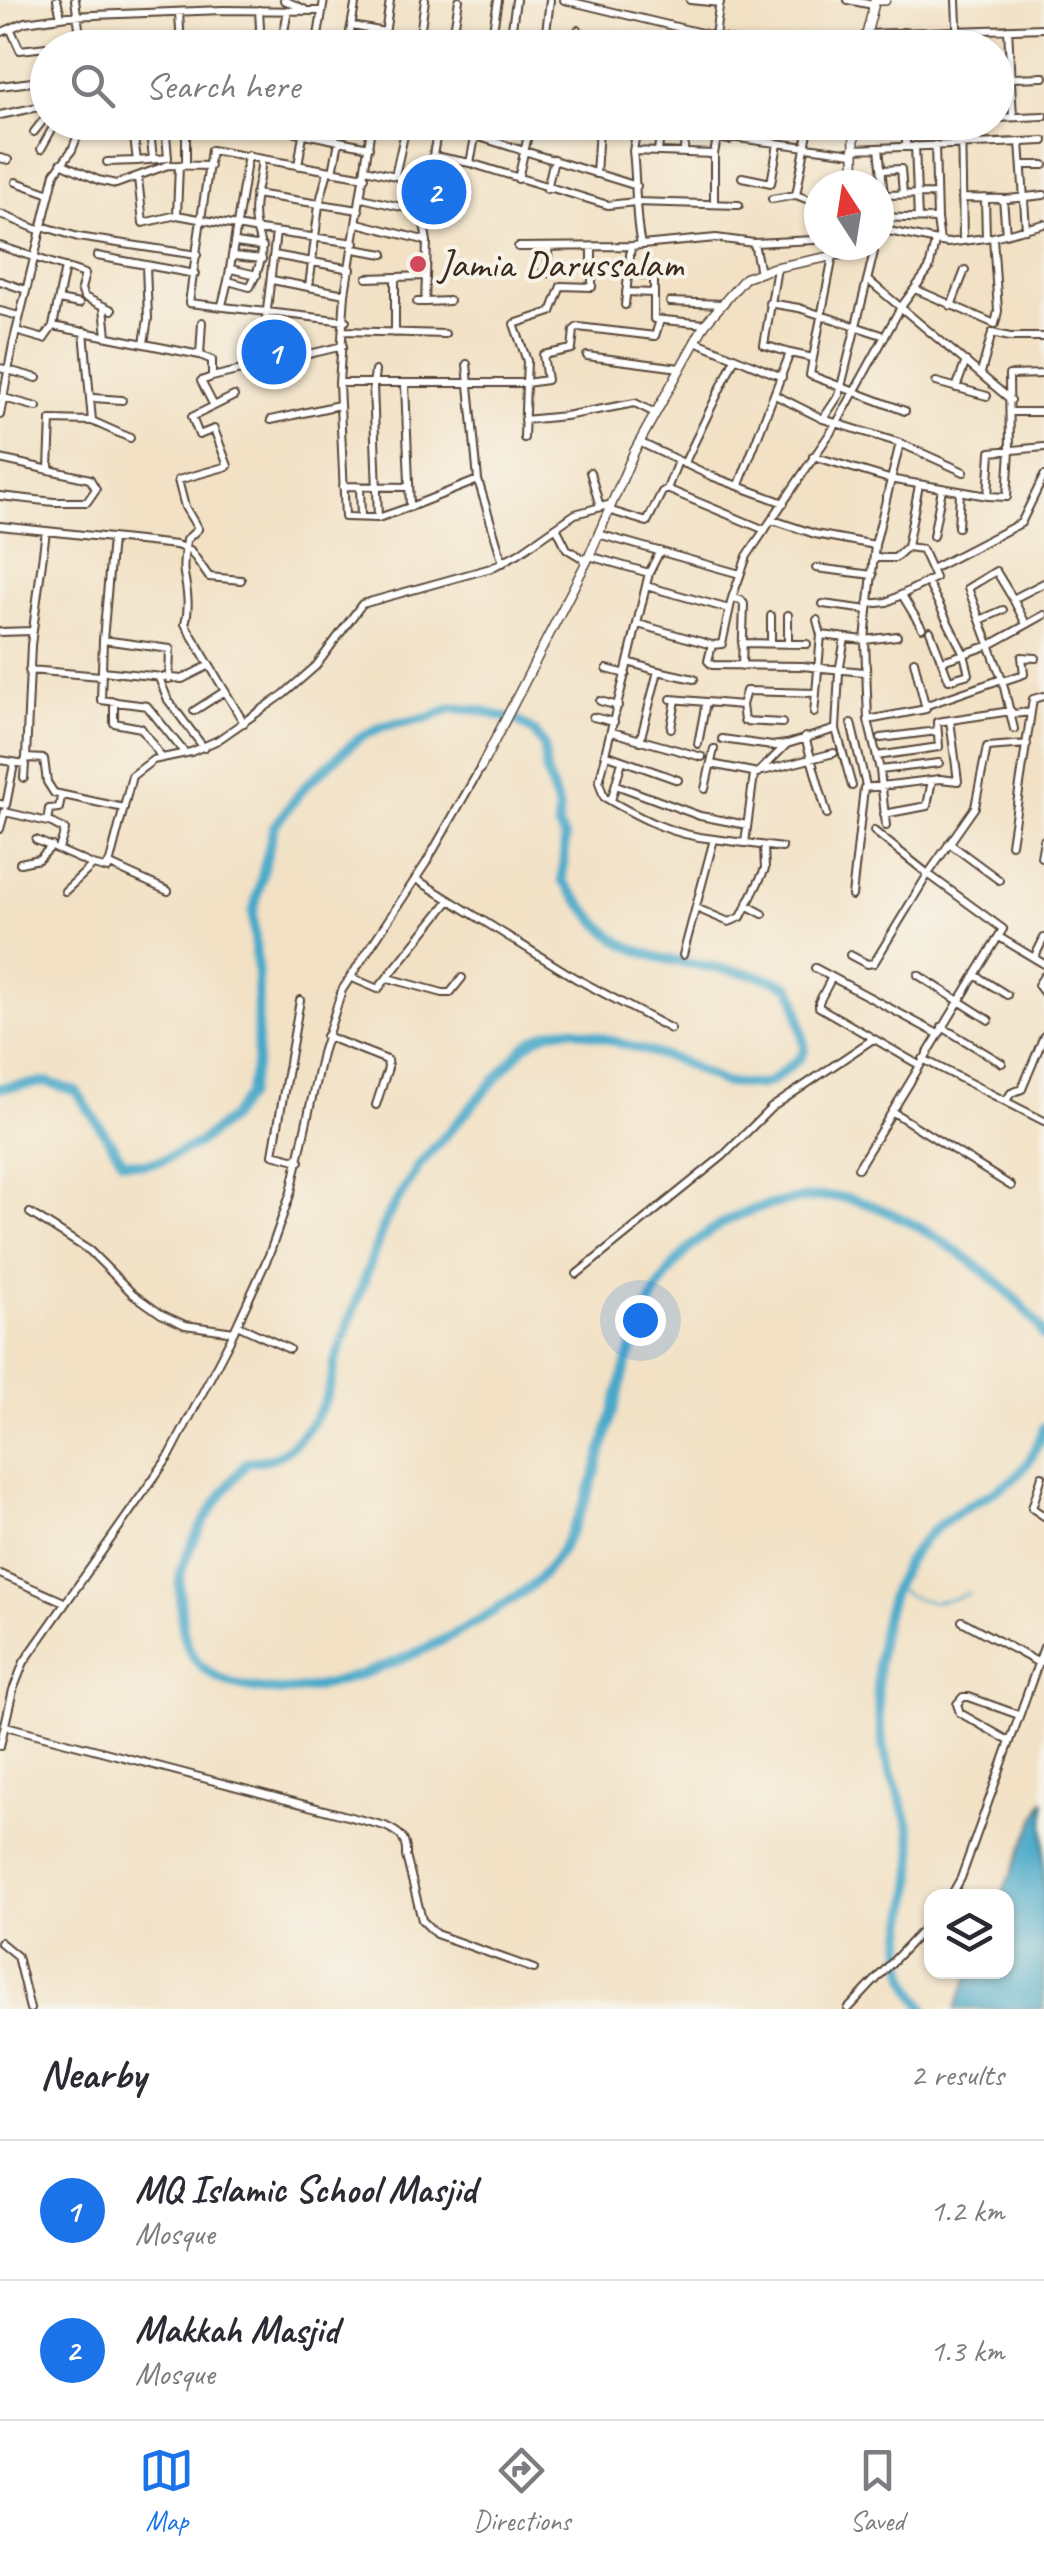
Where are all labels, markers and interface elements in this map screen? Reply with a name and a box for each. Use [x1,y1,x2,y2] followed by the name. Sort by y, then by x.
[30,30,1014,140] search box
[65,58,120,113] icon: search
[145,62,300,109] text: Search here
[402,154,466,230] pin: 2
[804,170,894,260] north arrow
[436,239,685,289] place label: Jamia Darussalam
[407,253,429,275] marker: Jamia Darussalam
[242,314,306,390] pin: 1
[615,1295,666,1346] your location
[924,1889,1014,1979] map controls
[924,1889,1014,1979] button: layers
[40,2048,146,2101] text: Nearby
[910,2054,1004,2095] text: 2 results
[135,2166,476,2213] text: MQ Islamic School Masjid
[65,2190,80,2231] text: 1
[930,2190,1004,2231] text: 1.2 km
[135,2213,215,2254] text: Mosque
[135,2306,338,2353] text: Makkah Masjid
[65,2330,80,2371] text: 2
[930,2330,1004,2371] text: 1.3 km
[135,2353,215,2394] text: Mosque
[139,2443,194,2538] tab: Map
[473,2443,571,2538] tab: Directions
[850,2443,905,2538] tab: Saved

